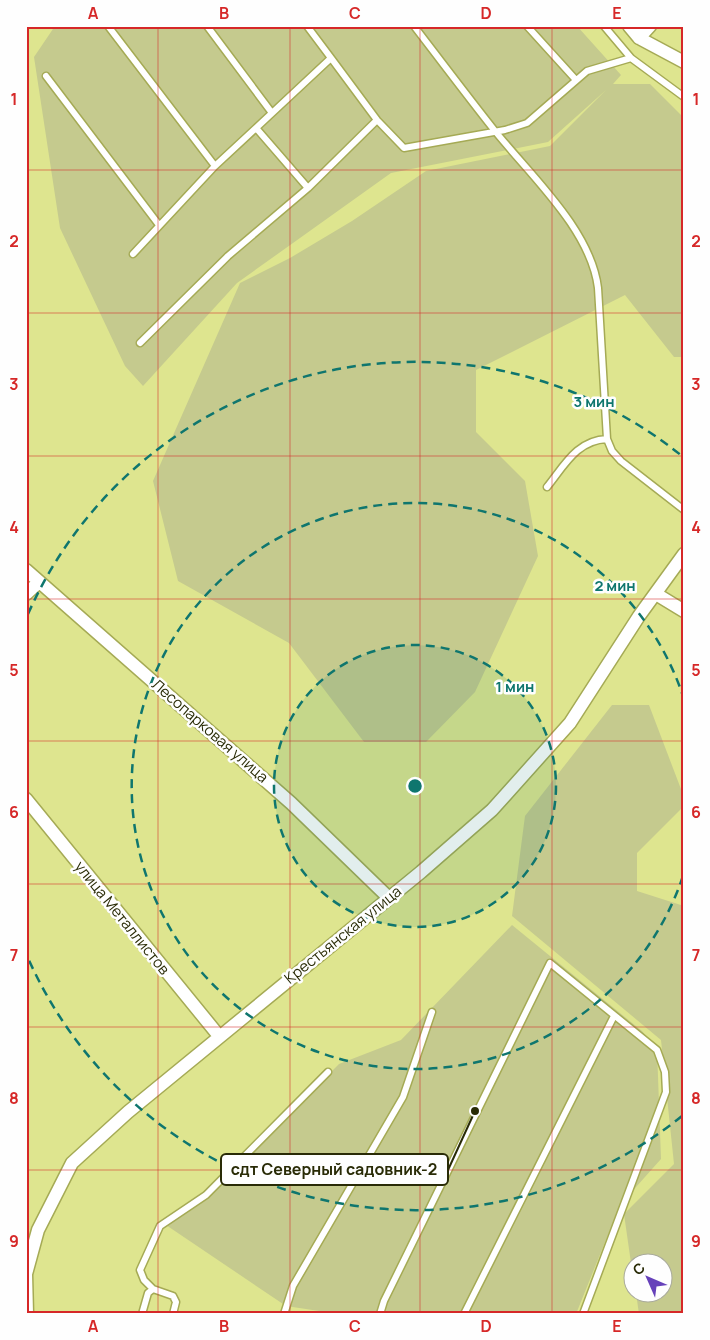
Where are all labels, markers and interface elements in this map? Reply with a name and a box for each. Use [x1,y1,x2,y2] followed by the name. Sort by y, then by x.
[88,2,99,24] text: A
[219,2,229,24] text: B
[349,2,361,24] text: C
[480,2,492,24] text: D
[612,2,622,24] text: E
[10,88,18,110] text: 1
[692,88,700,110] text: 1
[9,230,19,252] text: 2
[691,230,701,252] text: 2
[9,373,19,395] text: 3
[691,373,701,395] text: 3
[573,391,615,412] text: 3 мин
[9,516,19,538] text: 4
[691,516,701,538] text: 4
[594,575,636,596] text: 2 мин
[9,659,19,681] text: 5
[691,659,701,681] text: 5
[148,674,273,787] street label: Лесопарковая улица
[496,676,534,697] text: 1 мин
[406,777,424,795] centre of rings
[9,801,19,823] text: 6
[691,801,701,823] text: 6
[70,856,175,979] street label: улица Металлистов
[280,881,406,988] street label: Крестьянская улица
[10,944,18,966] text: 7
[692,944,700,966] text: 7
[9,1087,19,1109] text: 8
[691,1087,701,1109] text: 8
[221,1154,448,1185] callout: сдт Северный садовник-2
[231,1158,437,1180] text: сдт Северный садовник-2
[9,1230,19,1252] text: 9
[691,1230,701,1252] text: 9
[622,1252,672,1302] north arrow
[628,1258,649,1279] text: С
[88,1315,99,1337] text: A
[219,1315,229,1337] text: B
[349,1315,361,1337] text: C
[480,1315,492,1337] text: D
[612,1315,622,1337] text: E

